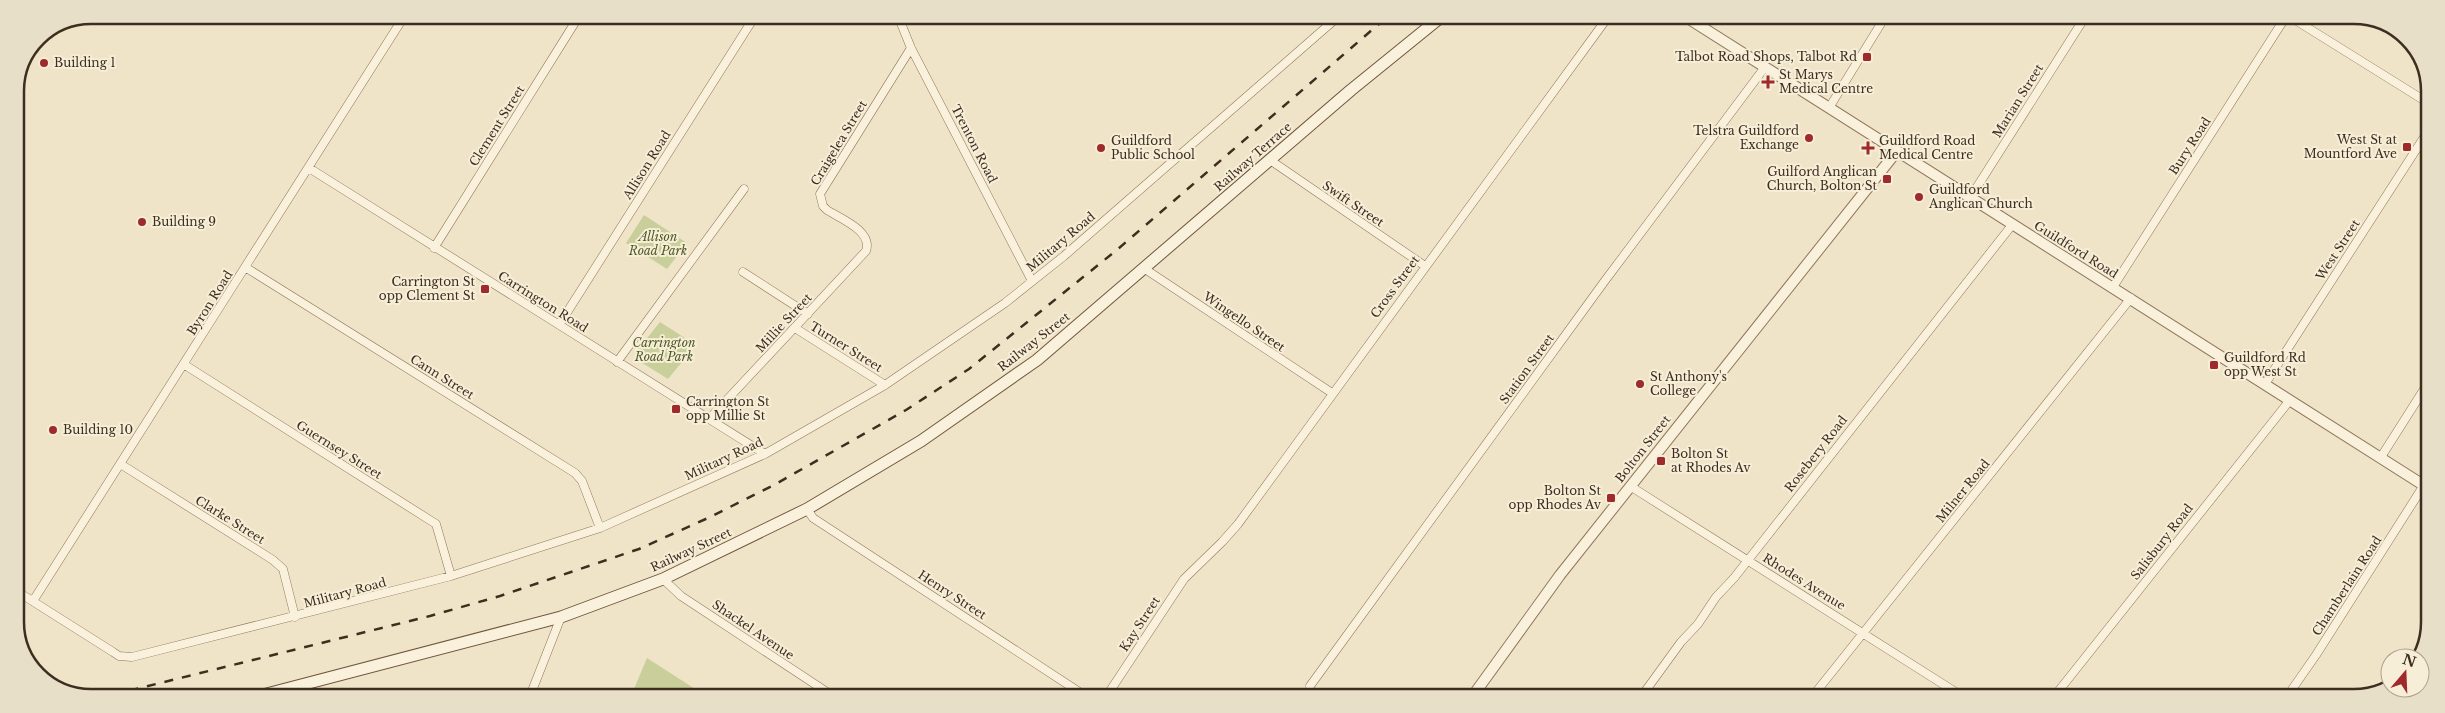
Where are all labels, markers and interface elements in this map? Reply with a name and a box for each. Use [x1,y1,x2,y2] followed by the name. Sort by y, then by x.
[1675,49,1857,64] place label: Talbot Road Shops, Talbot Rd
[1861,51,1873,63] marker: Talbot Road Shops, Talbot Rd
[54,55,116,70] place label: Building 1
[38,57,50,69] marker: Building 1
[1989,61,2046,140] street label: Marian Street
[1779,67,1873,96] place label: St Marys Medical Centre
[1761,75,1775,89] marker: St Marys Medical Centre
[466,82,528,169] street label: Clement Street
[807,97,870,188] street label: Craigelea Street
[948,102,1001,185] street label: Trenton Road
[2165,114,2214,177] street label: Bury Road
[1211,119,1294,194] street label: Railway Terrace
[1693,123,1799,152] place label: Telstra Guildford Exchange
[619,128,674,203] street label: Allison Road
[1803,132,1815,144] marker: Telstra Guildford Exchange
[2304,132,2397,161] place label: West St at Mountford Ave
[1111,133,1195,162] place label: Guildford Public School
[1879,133,1975,162] place label: Guildford Road Medical Centre
[1861,141,1875,155] marker: Guildford Road Medical Centre
[2401,141,2413,153] marker: West St at Mountford Ave
[1095,142,1107,154] marker: Guildford Public School
[1767,164,1877,193] place label: Guilford Anglican Church, Bolton St
[1881,173,1893,185] marker: Guilford Anglican Church, Bolton St
[1320,178,1387,230] street label: Swift Street
[1928,182,2033,211] place label: Guildford Anglican Church
[1913,191,1925,203] marker: Guildford Anglican Church
[1023,209,1098,275] street label: Military Road
[152,214,216,229] place label: Building 9
[136,216,148,228] marker: Building 9
[2312,216,2363,284] street label: West Street
[2031,218,2121,281] street label: Guildford Road
[628,229,687,258] park label: Allison Road Park
[1367,252,1423,321] street label: Cross Street
[184,268,235,338] street label: Byron Road
[495,268,591,335] street label: Carrington Road
[379,274,475,303] place label: Carrington St opp Clement St
[479,283,491,295] marker: Carrington St opp Clement St
[1200,288,1288,355] street label: Wingello Street
[752,290,815,355] street label: Millie Street
[995,309,1073,374] street label: Railway Street
[807,318,886,375] street label: Turner Street
[1496,330,1557,407] street label: Station Street
[632,335,696,364] park label: Carrington Road Park
[2224,350,2306,379] place label: Guildford Rd opp West St
[408,351,477,402] street label: Cann Street
[2208,359,2220,371] marker: Guildford Rd opp West St
[1650,369,1727,398] place label: St Anthony's College
[1634,378,1646,390] marker: St Anthony's College
[686,394,770,423] place label: Carrington St opp Millie St
[670,403,682,415] marker: Carrington St opp Millie St
[1612,412,1674,485] street label: Bolton Street
[1781,413,1850,495] street label: Rosebery Road
[294,417,385,482] street label: Guernsey Street
[63,422,133,437] place label: Building 10
[47,424,59,436] marker: Building 10
[682,434,765,483] street label: Military Road
[1671,446,1751,475] place label: Bolton St at Rhodes Av
[1655,455,1667,467] marker: Bolton St at Rhodes Av
[1933,456,1993,525] street label: Milner Road
[1509,483,1602,512] place label: Bolton St opp Rhodes Av
[193,492,268,547] street label: Clarke Street
[1605,492,1617,504] marker: Bolton St opp Rhodes Av
[2127,501,2196,583] street label: Salisbury Road
[648,524,734,575] street label: Railway Street
[2309,533,2384,639] street label: Chamberlain Road
[1760,550,1848,613] street label: Rhodes Avenue
[915,567,990,623] street label: Henry Street
[302,574,388,611] street label: Military Road
[1116,593,1163,654] street label: Kay Street
[710,597,797,663] street label: Shackel Avenue
[2380,648,2430,698] north arrow
[2400,650,2418,671] text: N

